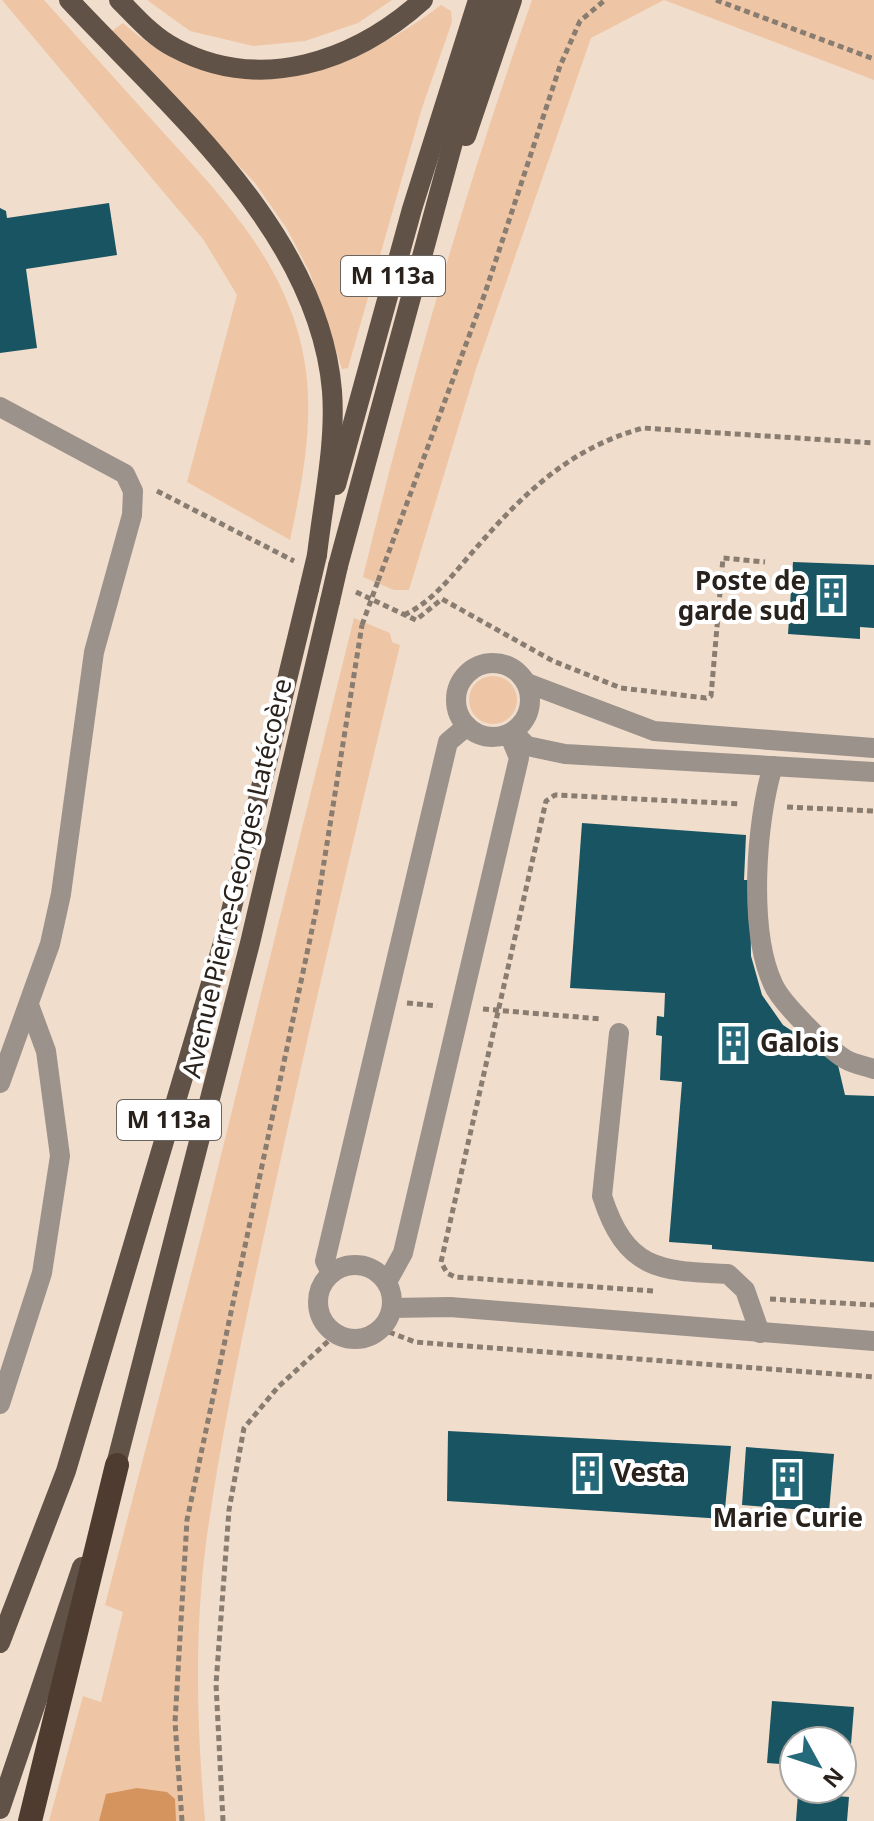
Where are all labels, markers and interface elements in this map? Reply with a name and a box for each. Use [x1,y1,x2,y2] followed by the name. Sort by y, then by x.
[341,256,445,296] road number: M 113a
[678,562,806,628] place label: Poste de garde sud
[813,577,851,615] building icon: Poste de garde sud
[173,675,300,1081] street label: Avenue Pierre-Georges Latécoère
[715,1024,753,1062] building icon: Galois
[760,1024,839,1060] place label: Galois
[117,1100,221,1140] road number: M 113a
[569,1454,607,1492] building icon: Vesta
[614,1454,686,1490] place label: Vesta
[769,1460,807,1498] building icon: Marie Curie
[713,1499,863,1535] place label: Marie Curie
[778,1725,858,1805] north arrow
[817,1762,851,1795] text: N

